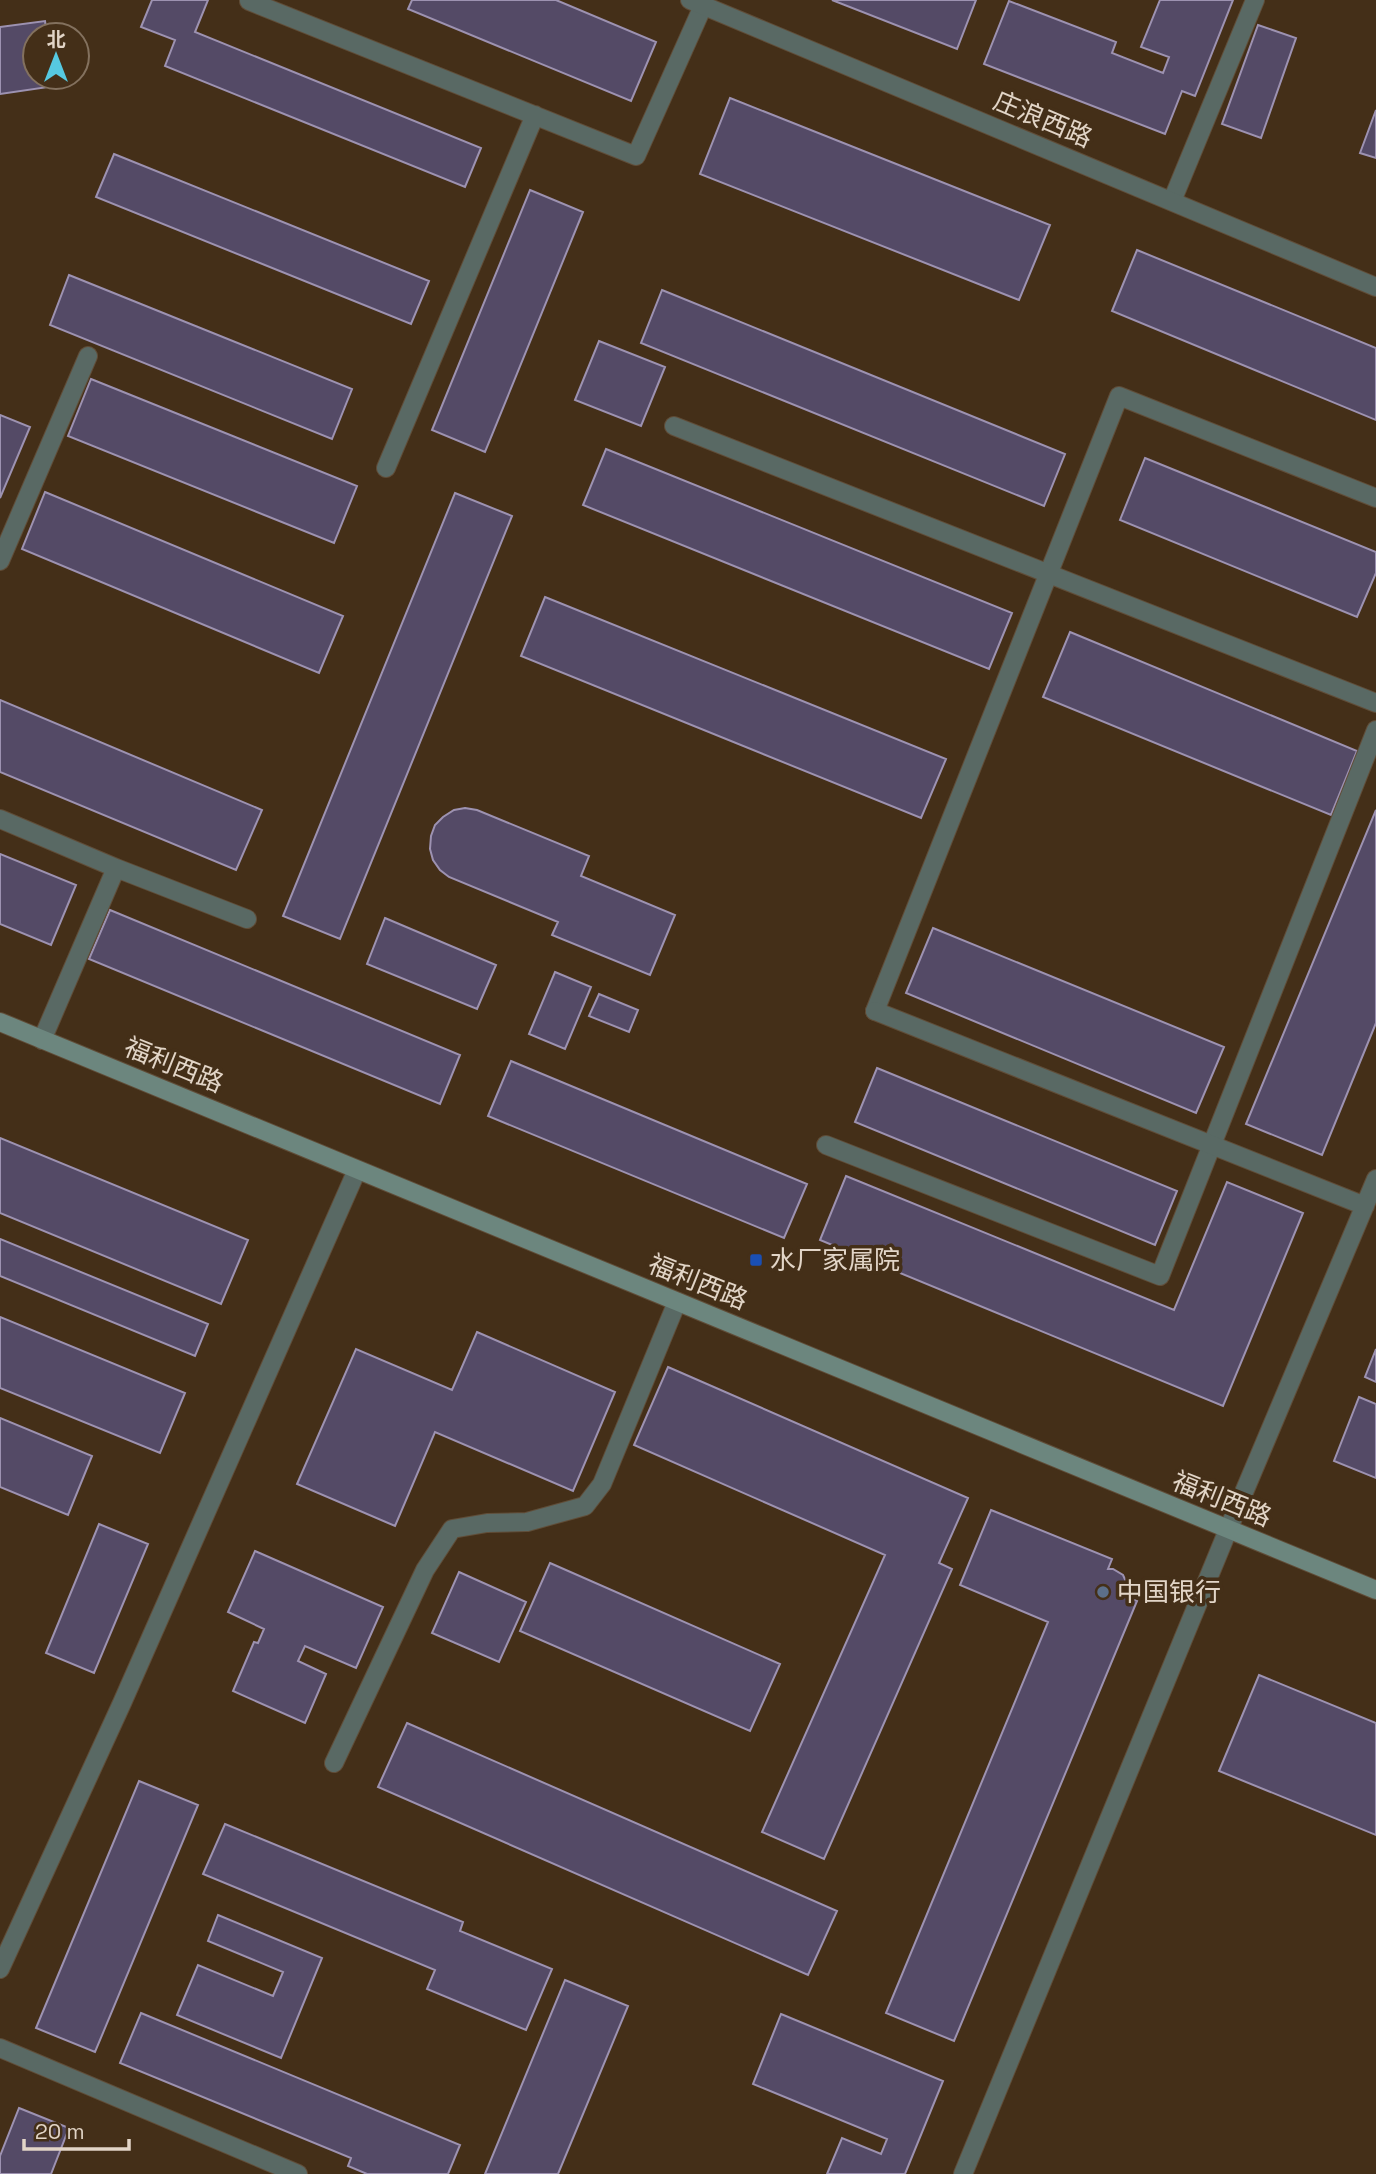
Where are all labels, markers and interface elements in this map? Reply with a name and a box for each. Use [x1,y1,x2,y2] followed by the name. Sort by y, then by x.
[21,21,91,91] north arrow
[46,27,66,52] text: 北
[988,83,1098,155] street label: 庄浪西路
[119,1030,229,1100] street label: 福利西路
[770,1243,900,1277] place label: 水厂家属院
[643,1247,753,1317] street label: 福利西路
[748,1252,764,1268] marker: 水厂家属院
[1167,1464,1277,1534] street label: 福利西路
[1117,1575,1221,1609] place label: 中国银行
[1095,1584,1111,1600] marker: 中国银行
[24,2108,130,2152] scale bar
[35,2118,85,2145] text: 20 m

